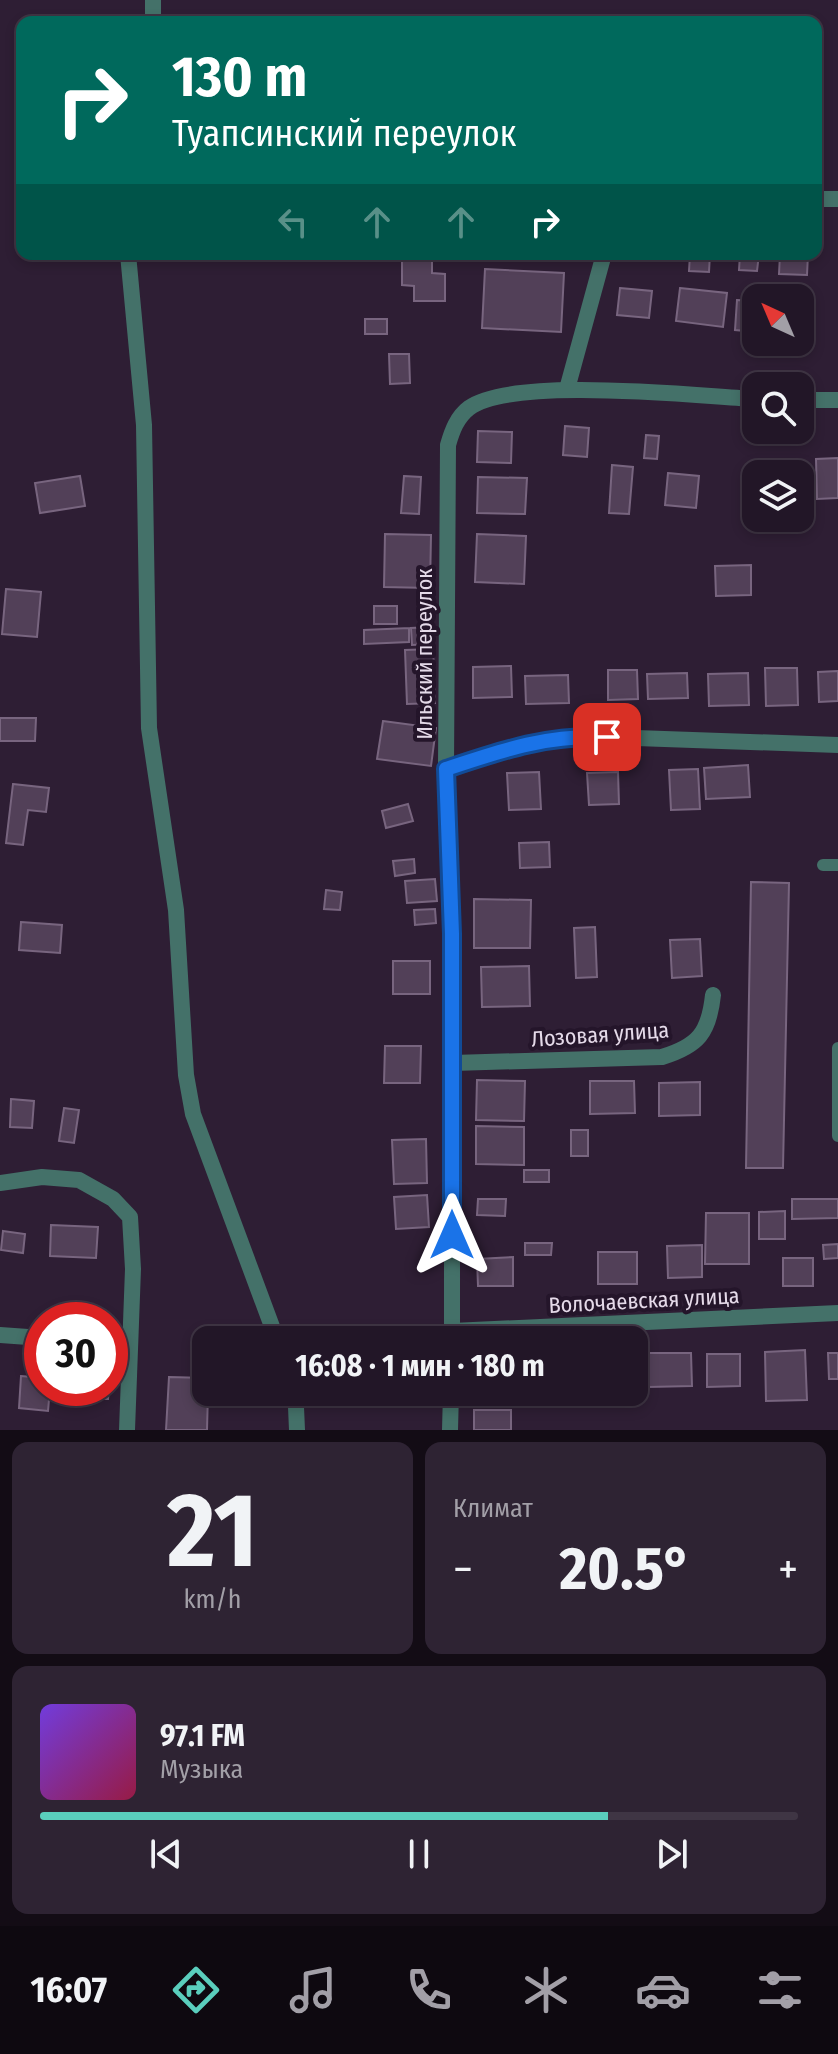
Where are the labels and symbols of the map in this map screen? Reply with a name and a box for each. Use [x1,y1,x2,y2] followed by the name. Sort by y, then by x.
[742,284,814,356] north arrow
[411,568,438,740] street label: Ильский переулок
[573,703,641,771] pin
[530,1016,670,1053] street label: Лозовая улица
[410,1193,494,1277] position arrow
[548,1282,740,1319] street label: Волочаевская улица
[24,1302,128,1406] speed limit sign: 30

